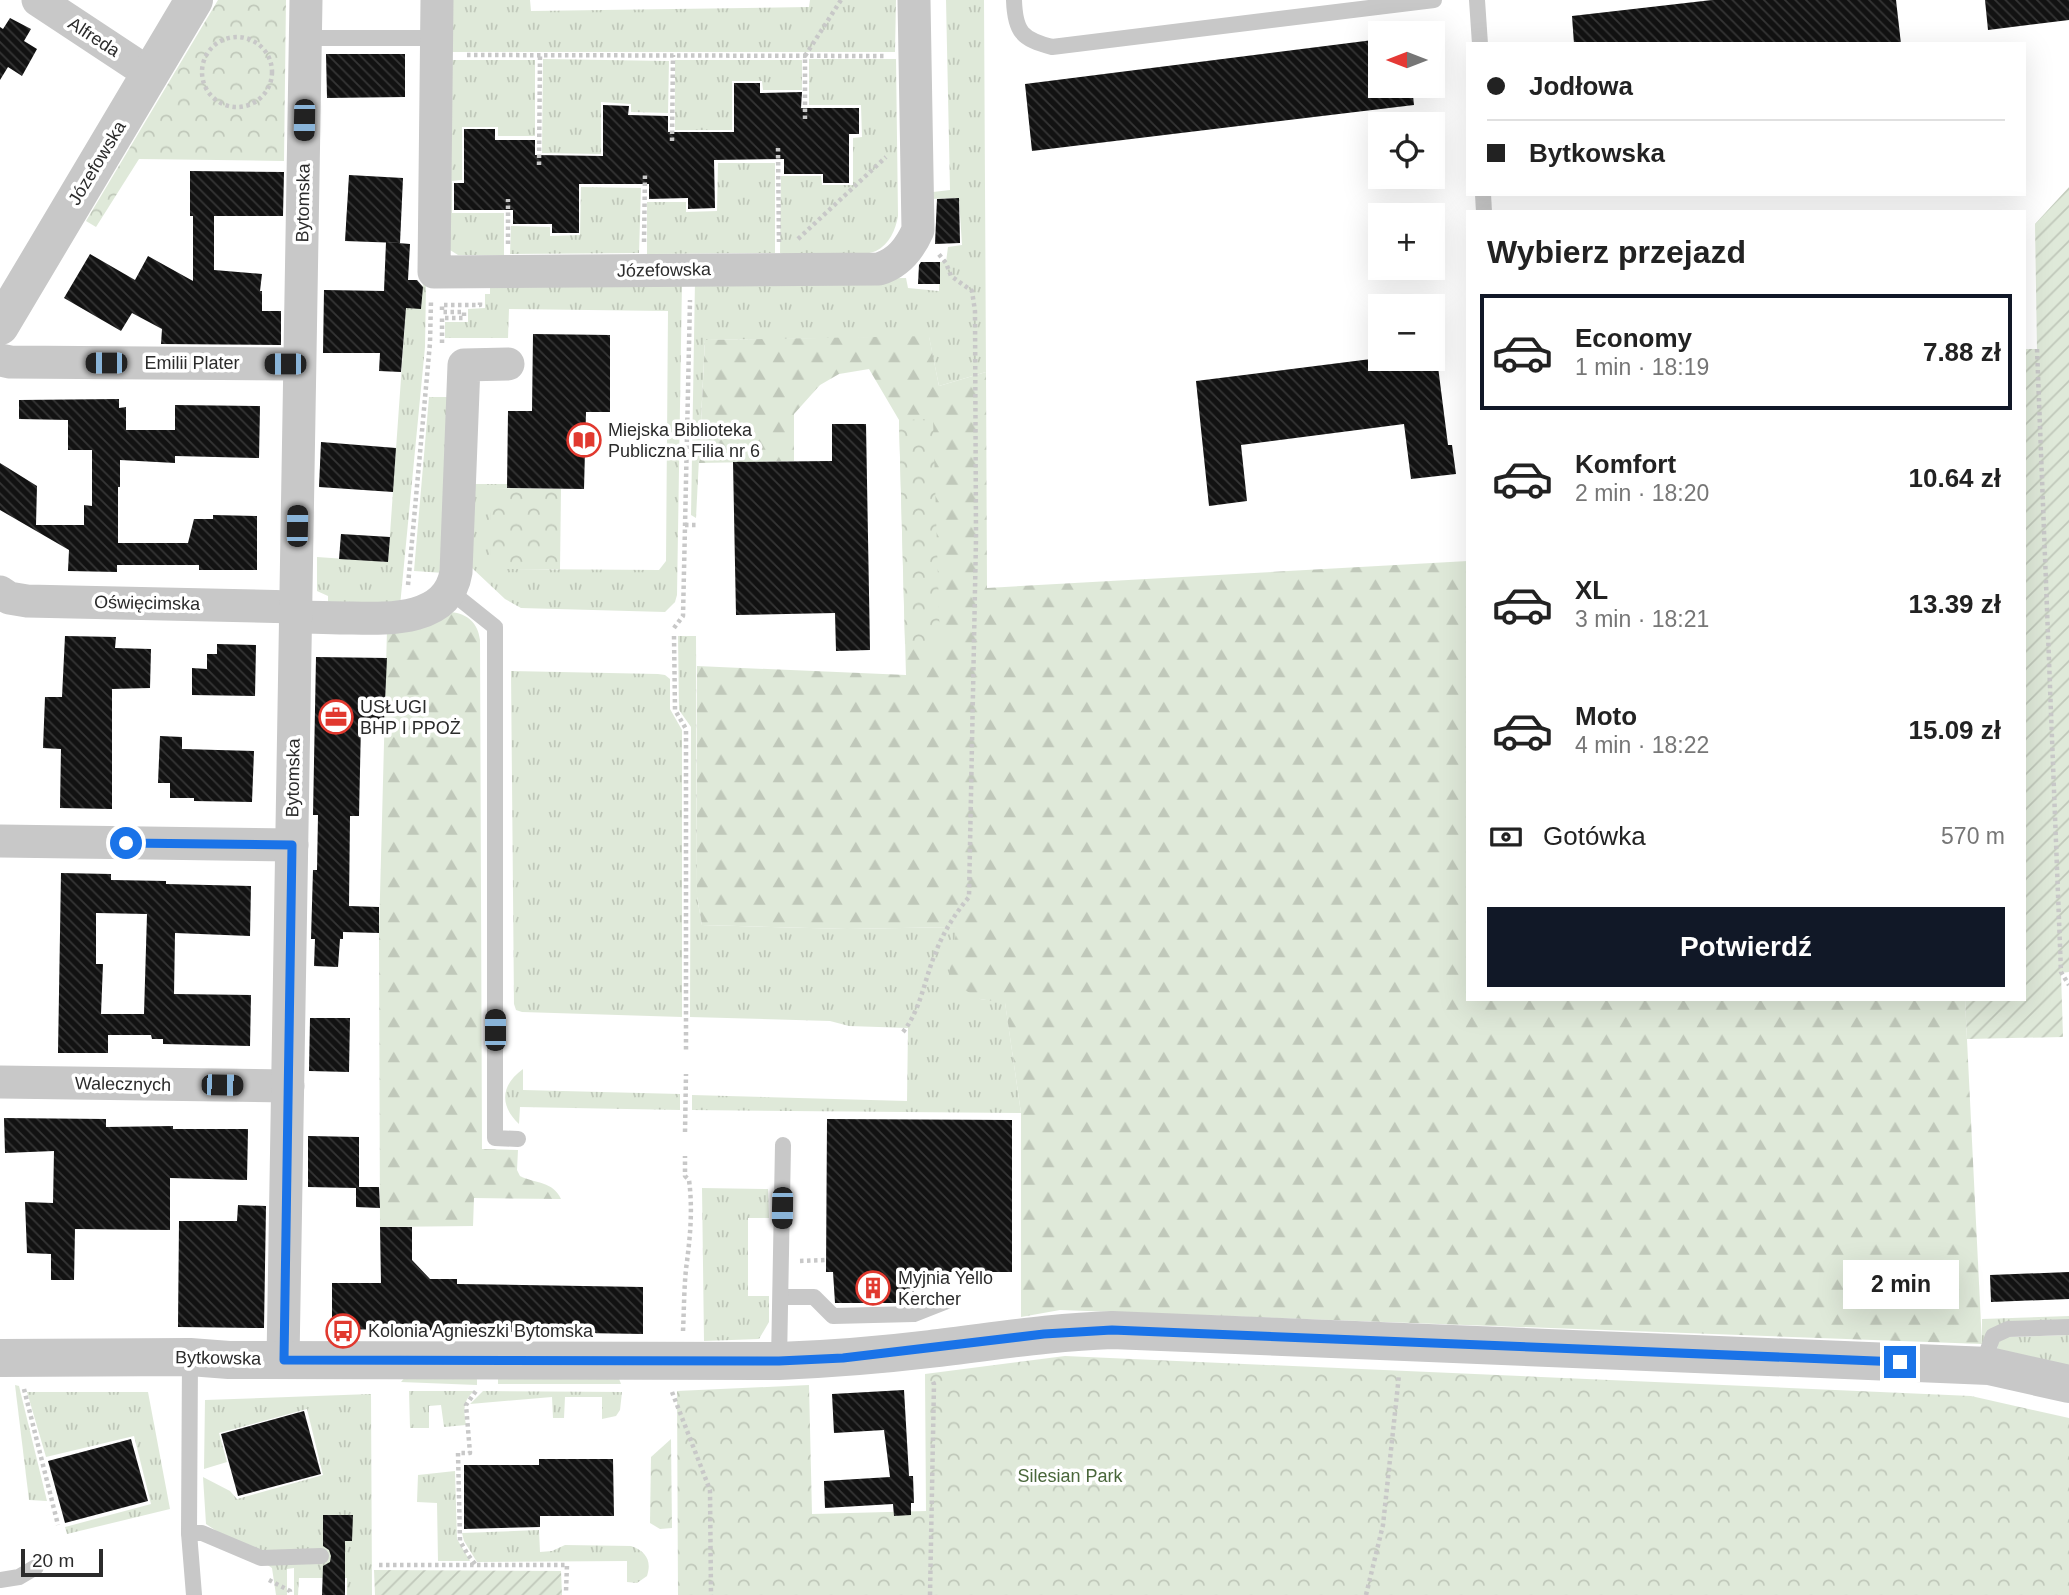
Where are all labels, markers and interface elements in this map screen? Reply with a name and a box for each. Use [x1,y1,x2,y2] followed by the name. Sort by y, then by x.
[65,13,124,61] street label: Alfreda
[1368,21,1446,98] north arrow
[1368,21,1445,371] map controls
[1529,71,1633,101] text: Jodłowa
[294,99,315,141] car
[1368,112,1445,189] button: locate
[64,117,130,208] street label: Józefowska
[1529,138,1665,168] text: Bytkowska
[292,162,314,243] street label: Bytomska
[1368,203,1445,280] button: +
[1487,234,1746,270] text: Wybierz przejazd
[617,259,712,281] street label: Józefowska
[1368,294,1445,371] button: −
[1491,321,1554,384] icon: car
[1575,323,1692,353] text: Economy
[1923,337,2001,367] text: 7.88 zł
[86,353,128,374] car
[144,353,240,373] street label: Emilii Plater
[265,354,307,375] car
[1575,354,1709,380] text: 1 min · 18:19
[608,420,760,461] place label: Miejska Biblioteka Publiczna Filia nr 6
[565,421,603,459] library icon: Miejska Biblioteka Publiczna Filia nr 6
[1491,447,1554,510] icon: car
[1575,449,1676,479] text: Komfort
[1908,463,2001,493] text: 10.64 zł
[1575,480,1709,506] text: 2 min · 18:20
[287,505,308,547] car
[1491,573,1554,636] icon: car
[1575,575,1608,605] text: XL
[1908,589,2001,619] text: 13.39 zł
[94,592,201,614] street label: Oświęcimska
[1575,606,1709,632] text: 3 min · 18:21
[360,697,461,738] place label: USŁUGI BHP I PPOŻ
[317,698,355,736] office icon: USŁUGI BHP I PPOŻ
[1491,699,1554,762] icon: car
[1575,701,1637,731] text: Moto
[1908,715,2001,745] text: 15.09 zł
[1575,732,1709,758] text: 4 min · 18:22
[282,737,304,818] street label: Bytomska
[1487,818,1525,856] icon: cash
[1543,821,1646,851] text: Gotówka
[1941,823,2005,849] text: 570 m
[110,827,142,859] route start
[1487,907,2005,987] button: Potwierdź
[485,1009,506,1051] car
[75,1073,171,1095] street label: Walecznych
[201,1074,244,1096] car
[772,1187,793,1229] car
[1842,1260,1958,1310] callout: 2 min
[898,1268,993,1309] place label: Myjnia Yello Kercher
[854,1269,892,1307] building icon: Myjnia Yello Kercher
[1871,1271,1931,1297] text: 2 min
[324,1312,362,1350] bus stop icon: Kolonia Agnieszki Bytomska
[368,1321,594,1341] place label: Kolonia Agnieszki Bytomska
[1884,1346,1916,1378] route end
[175,1347,262,1369] street label: Bytkowska
[1017,1466,1124,1486] park label: Silesian Park
[21,1546,103,1578] scale bar
[32,1550,74,1571] text: 20 m

